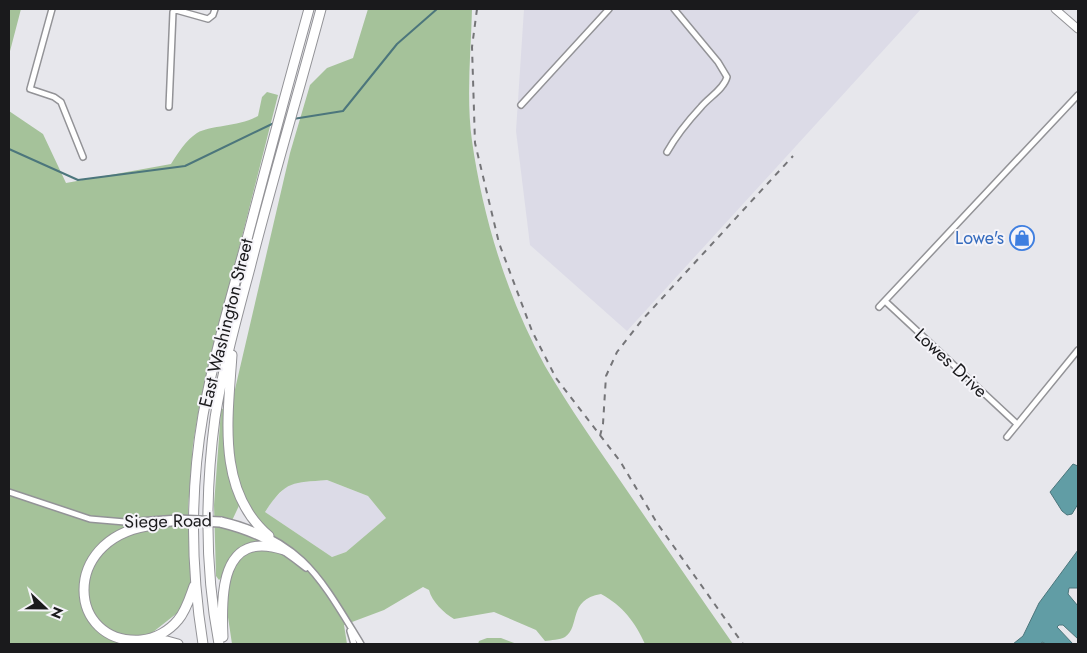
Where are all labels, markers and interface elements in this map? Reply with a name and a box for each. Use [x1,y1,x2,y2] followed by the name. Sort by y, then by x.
[955,225,1004,251] place label: Lowe's
[1009,225,1035,251] shop icon: Lowe's
[192,235,260,410] street label: East Washington Street
[909,322,993,404] street label: Lowes Drive
[124,507,212,535] street label: Siege Road
[20,583,70,633] north arrow
[46,604,68,622] text: N

